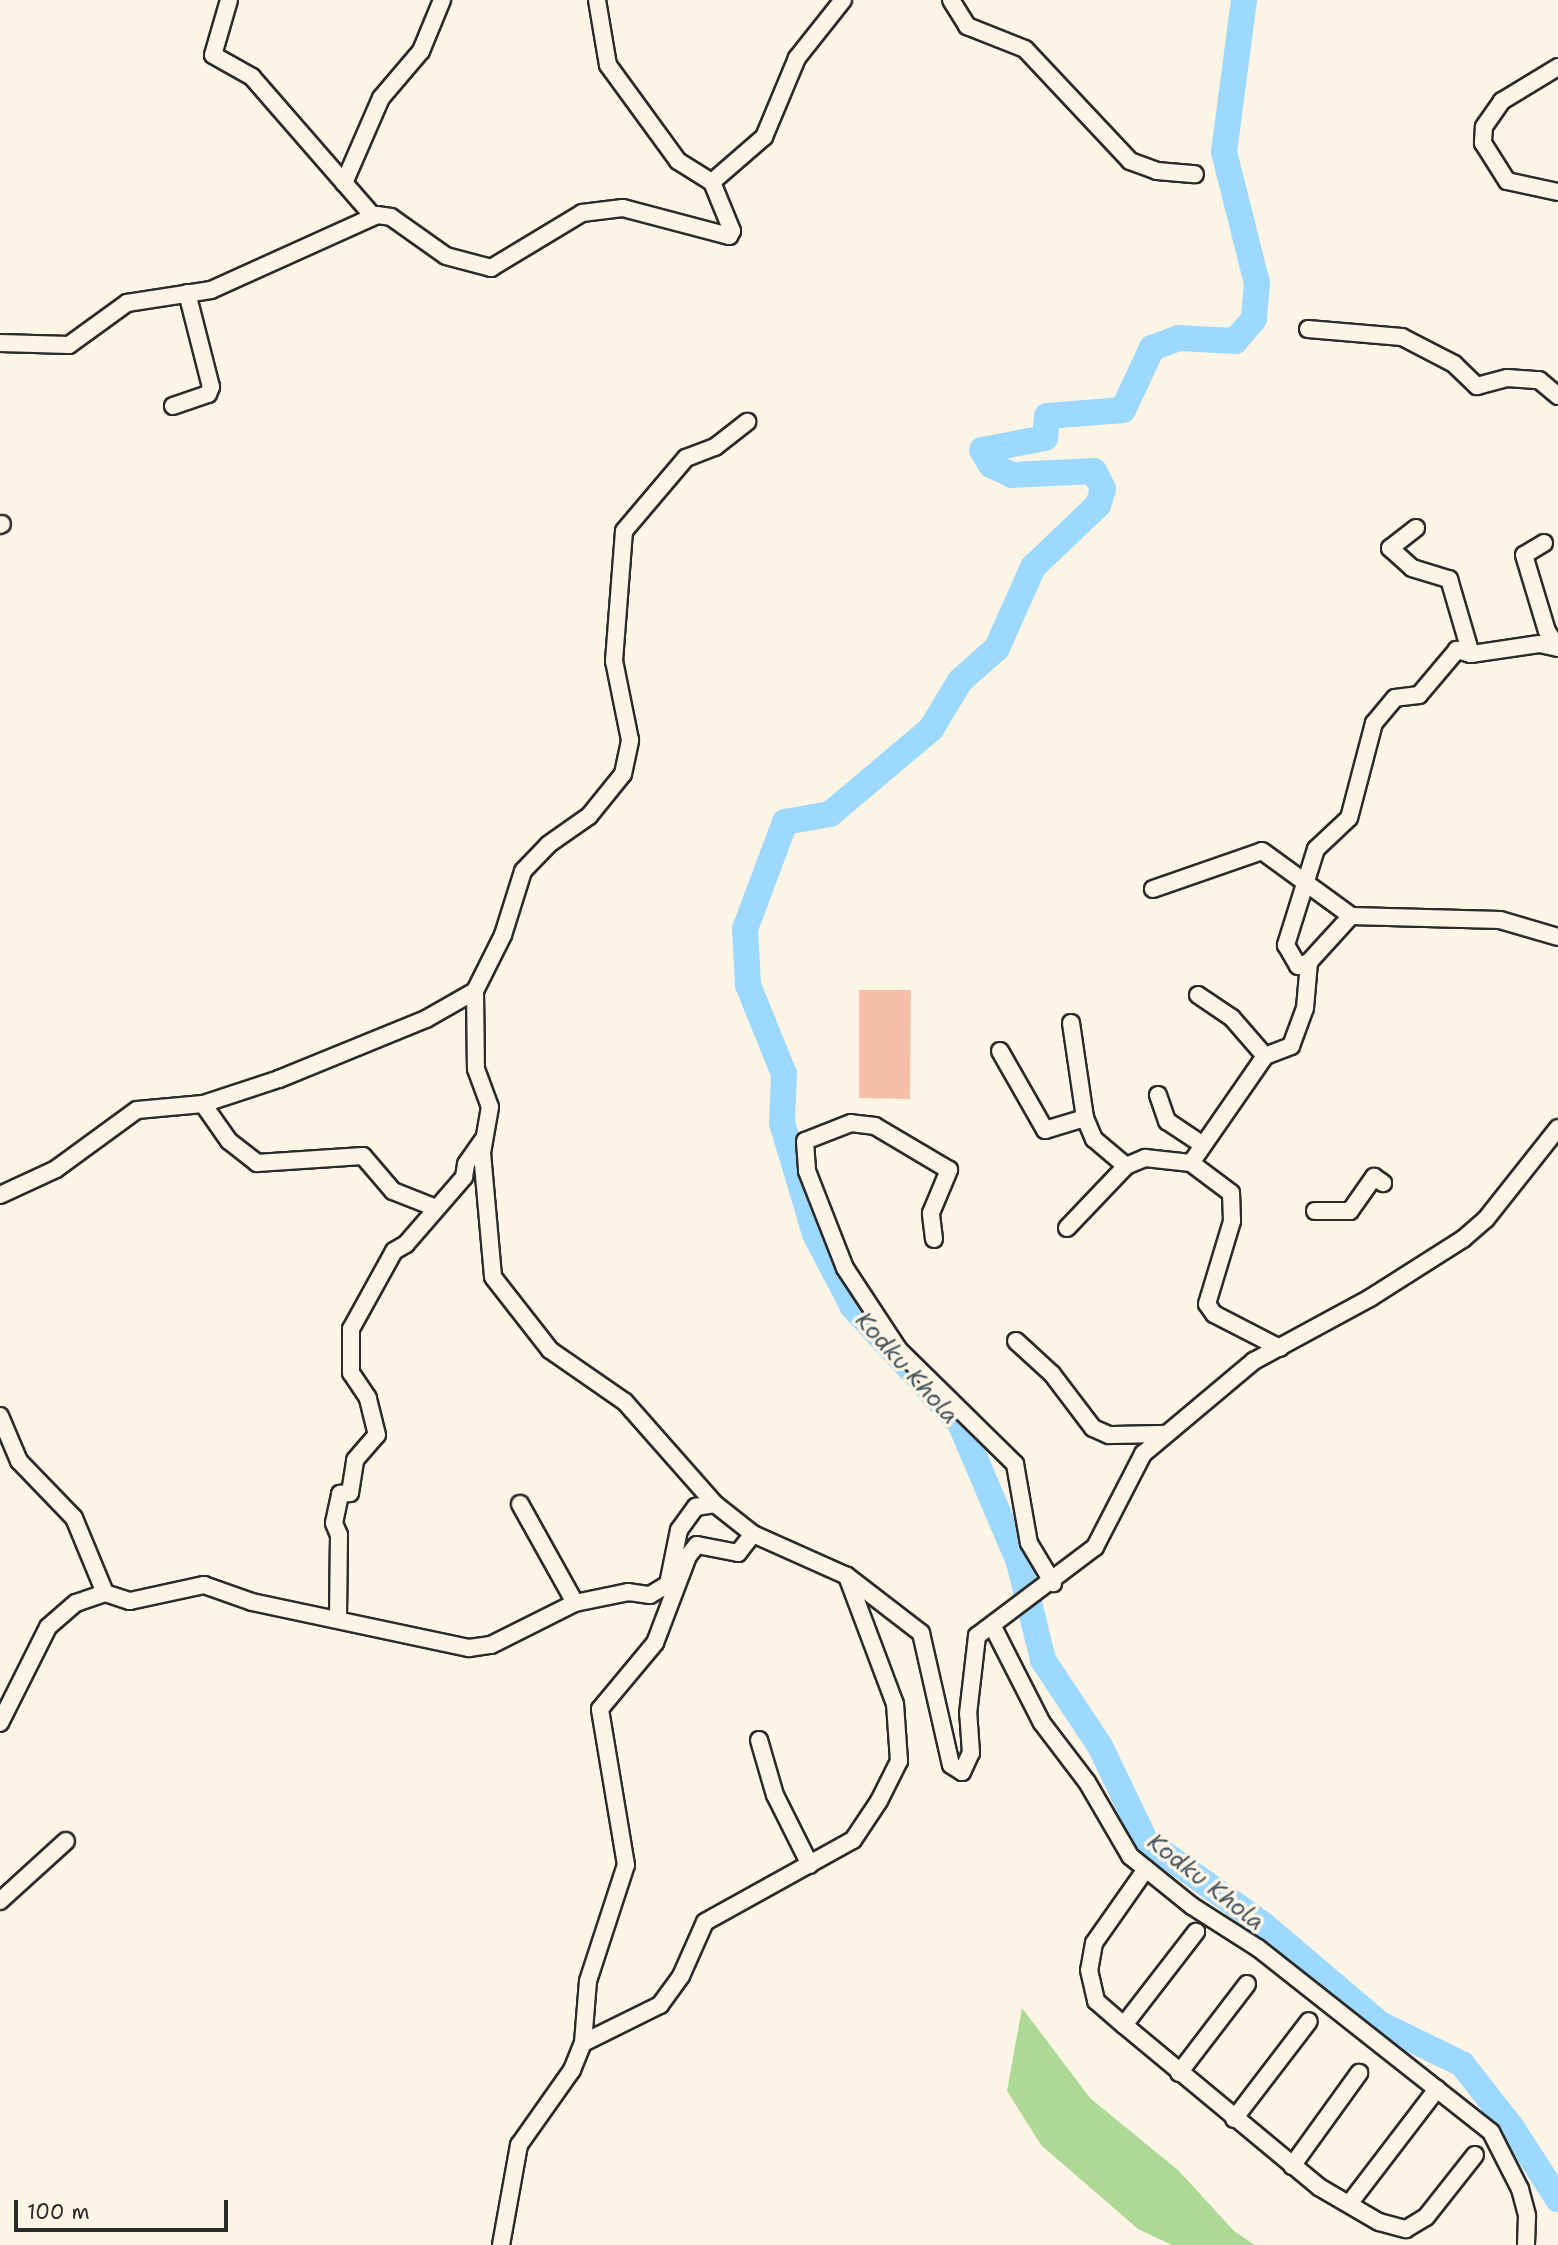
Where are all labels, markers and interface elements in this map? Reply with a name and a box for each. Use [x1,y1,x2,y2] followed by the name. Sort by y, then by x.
[850,1307,964,1429] water label: Kodku Khola
[1142,1828,1270,1936] water label: Kodku Khola
[18,2186,231,2230] scale bar
[27,2198,90,2226] text: 100 m

